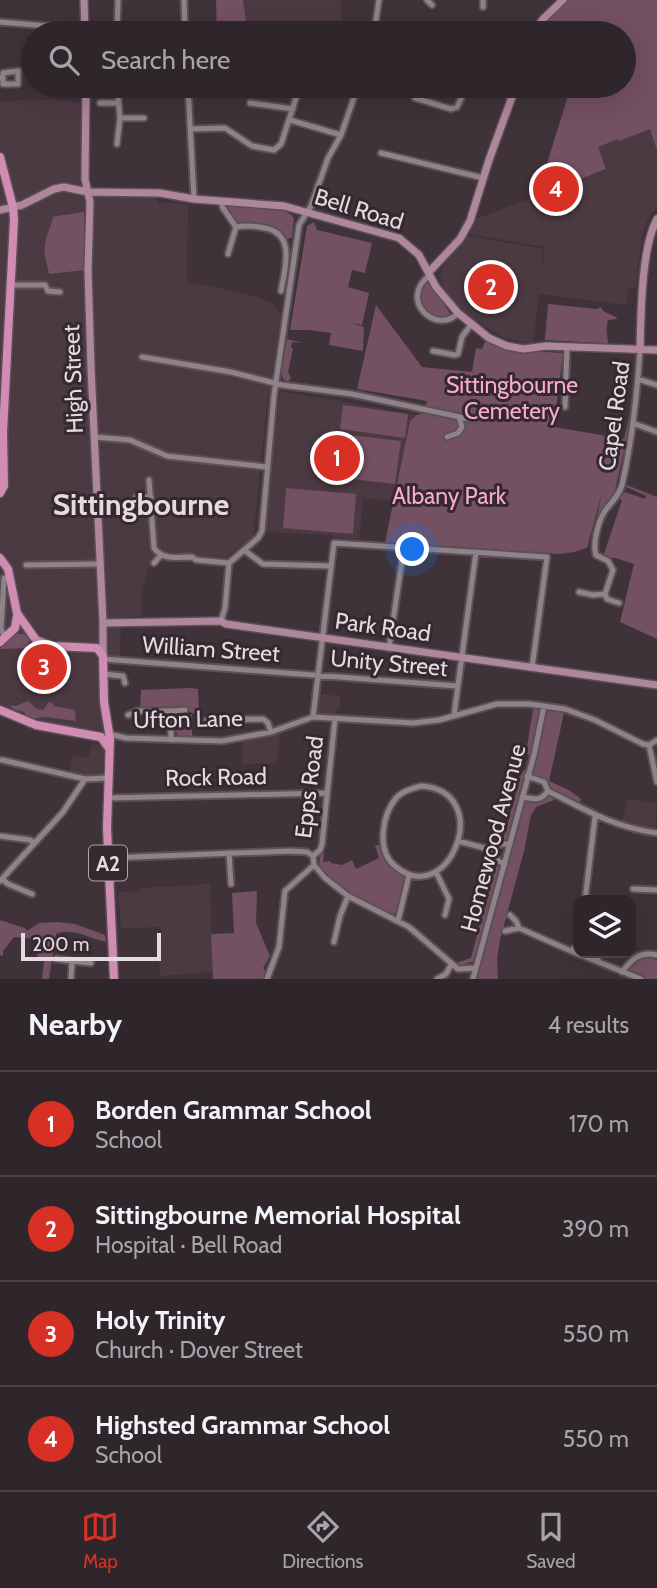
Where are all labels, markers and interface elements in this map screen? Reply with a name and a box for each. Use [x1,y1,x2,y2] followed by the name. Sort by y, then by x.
[21,21,636,98] search box
[45,41,83,79] icon: search
[101,44,230,76] text: Search here
[533,163,579,215] pin: 4
[311,182,407,236] street label: Bell Road
[468,261,514,313] pin: 2
[57,324,89,434] street label: High Street
[592,359,636,473] street label: Capel Road
[446,371,578,425] park label: Sittingbourne Cemetery
[314,432,360,484] pin: 1
[392,482,507,510] park label: Albany Park
[53,486,229,523] district label: Sittingbourne
[395,532,429,566] your location
[333,606,433,648] street label: Park Road
[141,630,281,668] street label: William Street
[21,641,67,693] pin: 3
[329,644,449,682] street label: Unity Street
[133,704,243,734] street label: Ufton Lane
[289,734,329,840] street label: Epps Road
[454,741,532,935] street label: Homewood Avenue
[165,762,267,792] street label: Rock Road
[89,846,127,880] road number: A2
[573,895,636,958] map controls
[573,895,636,958] button: layers
[21,930,161,962] scale bar
[32,933,89,956] text: 200 m
[28,1006,122,1043] text: Nearby
[548,1011,629,1039] text: 4 results
[95,1094,372,1126] text: Borden Grammar School
[47,1110,55,1138] text: 1
[569,1110,629,1138] text: 170 m
[95,1126,162,1154] text: School
[95,1199,461,1231] text: Sittingbourne Memorial Hospital
[45,1215,57,1243] text: 2
[562,1215,629,1243] text: 390 m
[95,1231,282,1259] text: Hospital · Bell Road
[95,1304,226,1336] text: Holy Trinity
[45,1320,57,1348] text: 3
[563,1320,629,1348] text: 550 m
[95,1336,303,1364] text: Church · Dover Street
[95,1409,390,1441] text: Highsted Grammar School
[44,1425,58,1453] text: 4
[563,1425,629,1453] text: 550 m
[95,1441,162,1469] text: School
[81,1508,119,1573] tab: Map
[282,1508,363,1573] tab: Directions
[526,1508,576,1573] tab: Saved

